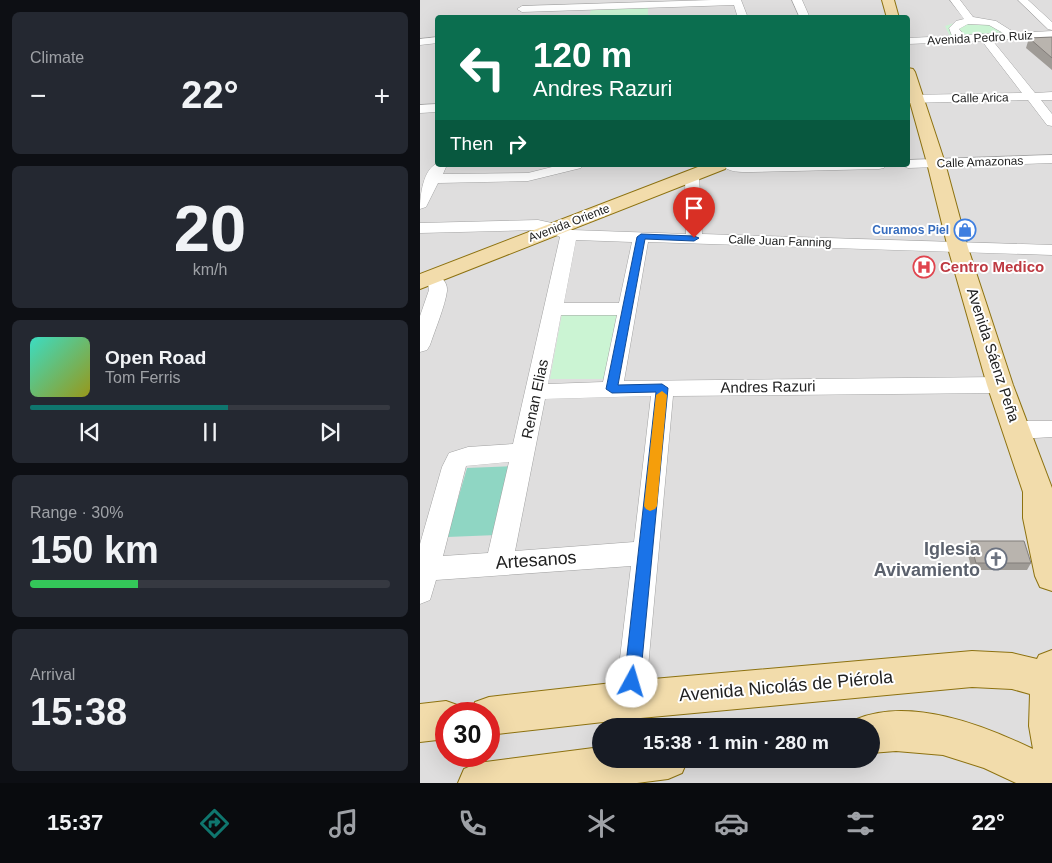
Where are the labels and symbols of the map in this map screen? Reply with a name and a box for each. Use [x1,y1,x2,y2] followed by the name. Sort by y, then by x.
[927,28,1033,48] street label: Avenida Pedro Ruiz
[951,90,1009,105] street label: Calle Arica
[936,153,1024,171] street label: Calle Amazonas
[673,187,715,238] pin
[526,201,612,245] street label: Avenida Oriente
[953,218,977,242] shop icon: Curamos Piel
[872,223,949,237] place label: Curamos Piel
[728,232,832,250] street label: Calle Juan Fanning
[912,255,936,279] hospital icon: Centro Medico
[940,258,1044,275] place label: Centro Medico
[964,286,1023,425] street label: Avenida Sáenz Peña
[518,358,551,440] street label: Renan Elias
[720,377,816,396] street label: Andres Razuri
[874,539,981,580] place label: Iglesia Avivamiento
[495,547,577,573] street label: Artesanos
[984,547,1008,571] church icon: Iglesia Avivamiento
[605,655,657,707] position arrow
[678,667,895,705] street label: Avenida Nicolás de Piérola
[435,702,500,767] speed limit sign: 30

